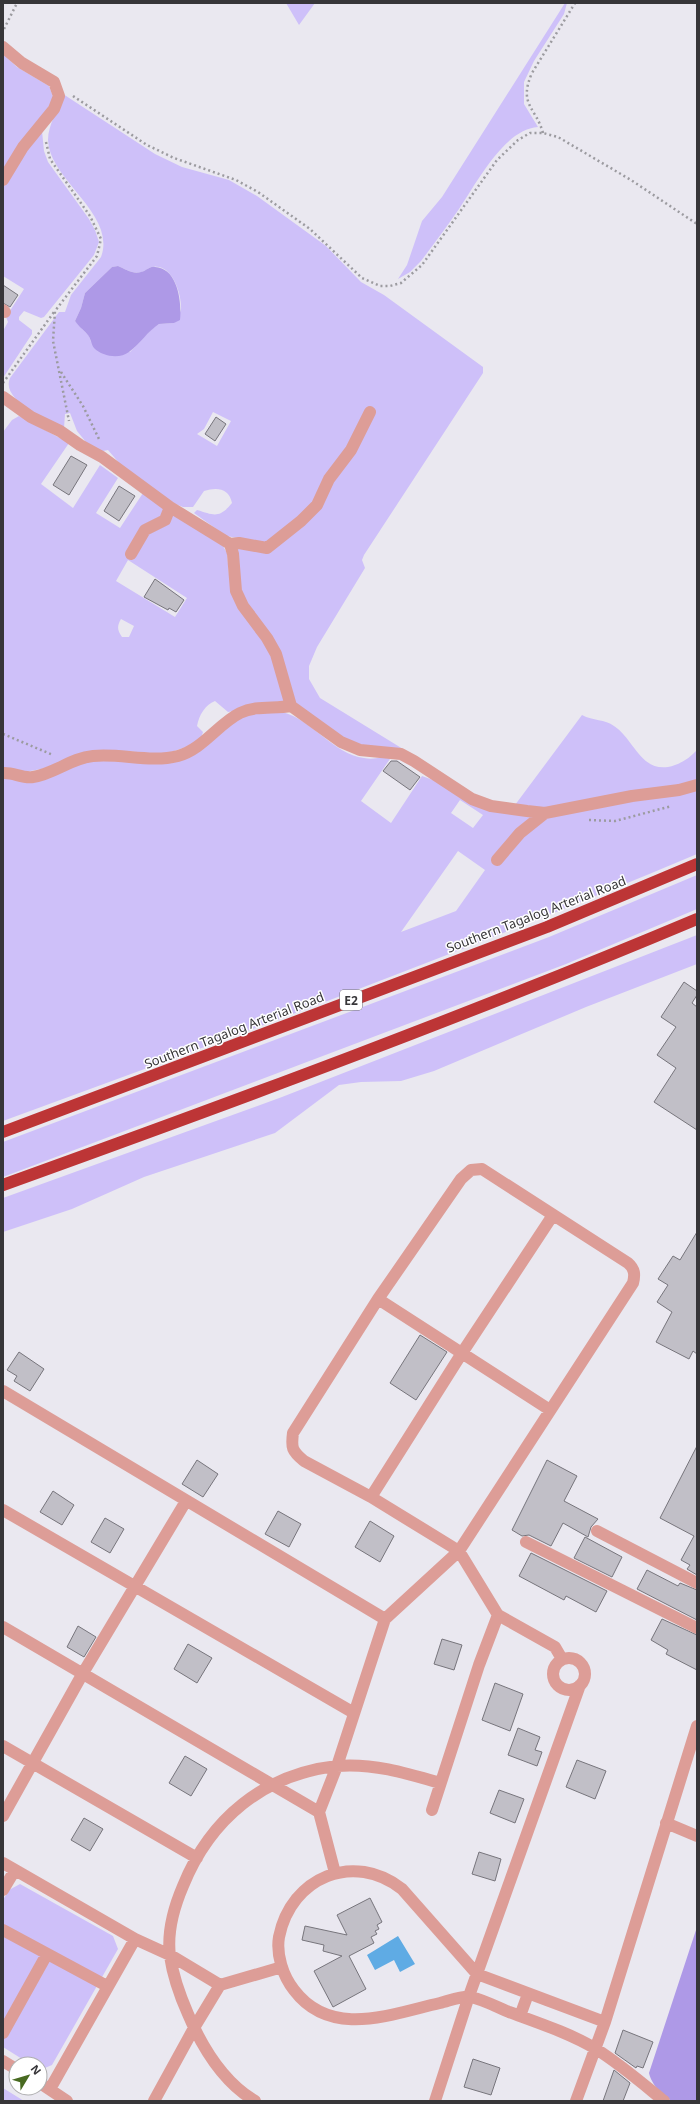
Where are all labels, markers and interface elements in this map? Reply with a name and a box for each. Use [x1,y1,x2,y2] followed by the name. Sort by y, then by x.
[444,871,628,957] street label: Southern Tagalog Arterial Road
[142,987,326,1073] street label: Southern Tagalog Arterial Road
[340,990,362,1010] road number: E2
[8,2056,48,2096] north arrow
[28,2061,45,2078] text: N

